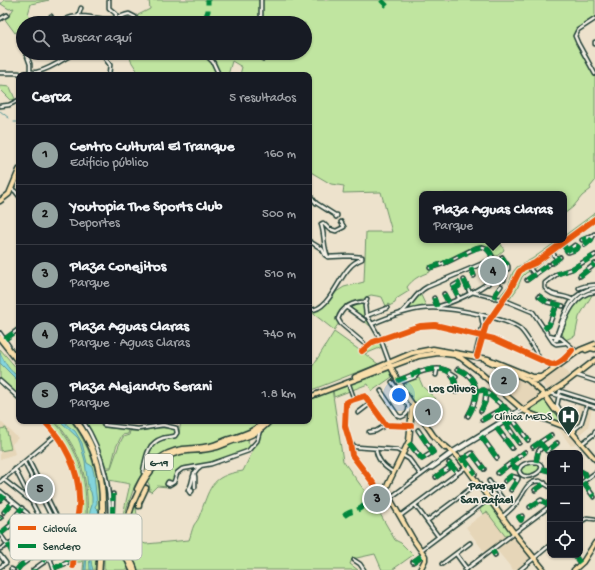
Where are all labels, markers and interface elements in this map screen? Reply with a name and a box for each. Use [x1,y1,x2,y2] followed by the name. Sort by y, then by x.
[16,16,312,60] search box
[30,27,52,49] icon: search
[62,29,132,47] text: Buscar aquí
[32,88,71,108] text: Cerca
[229,91,296,106] text: 5 resultados
[70,138,234,156] text: Centro Cultural El Tranque
[42,147,48,162] text: 1
[264,147,296,162] text: 160 m
[70,156,149,171] text: Edificio público
[419,191,567,243] popup
[70,198,222,216] text: Youtopia The Sports Club
[433,201,553,219] text: Plaza Aguas Claras
[42,207,48,222] text: 2
[262,207,296,222] text: 500 m
[70,216,120,231] text: Deportes
[433,219,473,234] text: Parque
[480,256,506,286] pin: 4
[70,258,166,276] text: Plaza Conejitos
[42,267,48,282] text: 3
[264,267,296,282] text: 510 m
[70,276,110,291] text: Parque
[70,318,189,336] text: Plaza Aguas Claras
[42,327,48,342] text: 4
[263,327,296,342] text: 740 m
[70,336,190,351] text: Parque · Aguas Claras
[491,366,517,396] pin: 2
[70,378,212,396] text: Plaza Alejandro Serani
[429,383,476,397] district label: Los Olivos
[389,385,409,405] your location
[42,387,48,402] text: 5
[261,387,296,402] text: 1.8 km
[70,396,110,411] text: Parque
[415,397,441,427] pin: 1
[555,403,581,436] hospital icon: Clínica MEDS
[494,412,553,424] place label: Clínica MEDS
[547,450,583,558] map controls
[547,450,583,486] button: +
[145,454,173,470] road number: G-19
[27,474,53,504] pin: 5
[461,480,514,508] district label: Parque San Rafael
[364,484,390,514] pin: 3
[547,486,583,522] button: −
[10,514,142,560] legend
[547,522,583,558] button: locate
[43,524,77,536] text: Ciclovía
[43,542,81,554] text: Sendero

